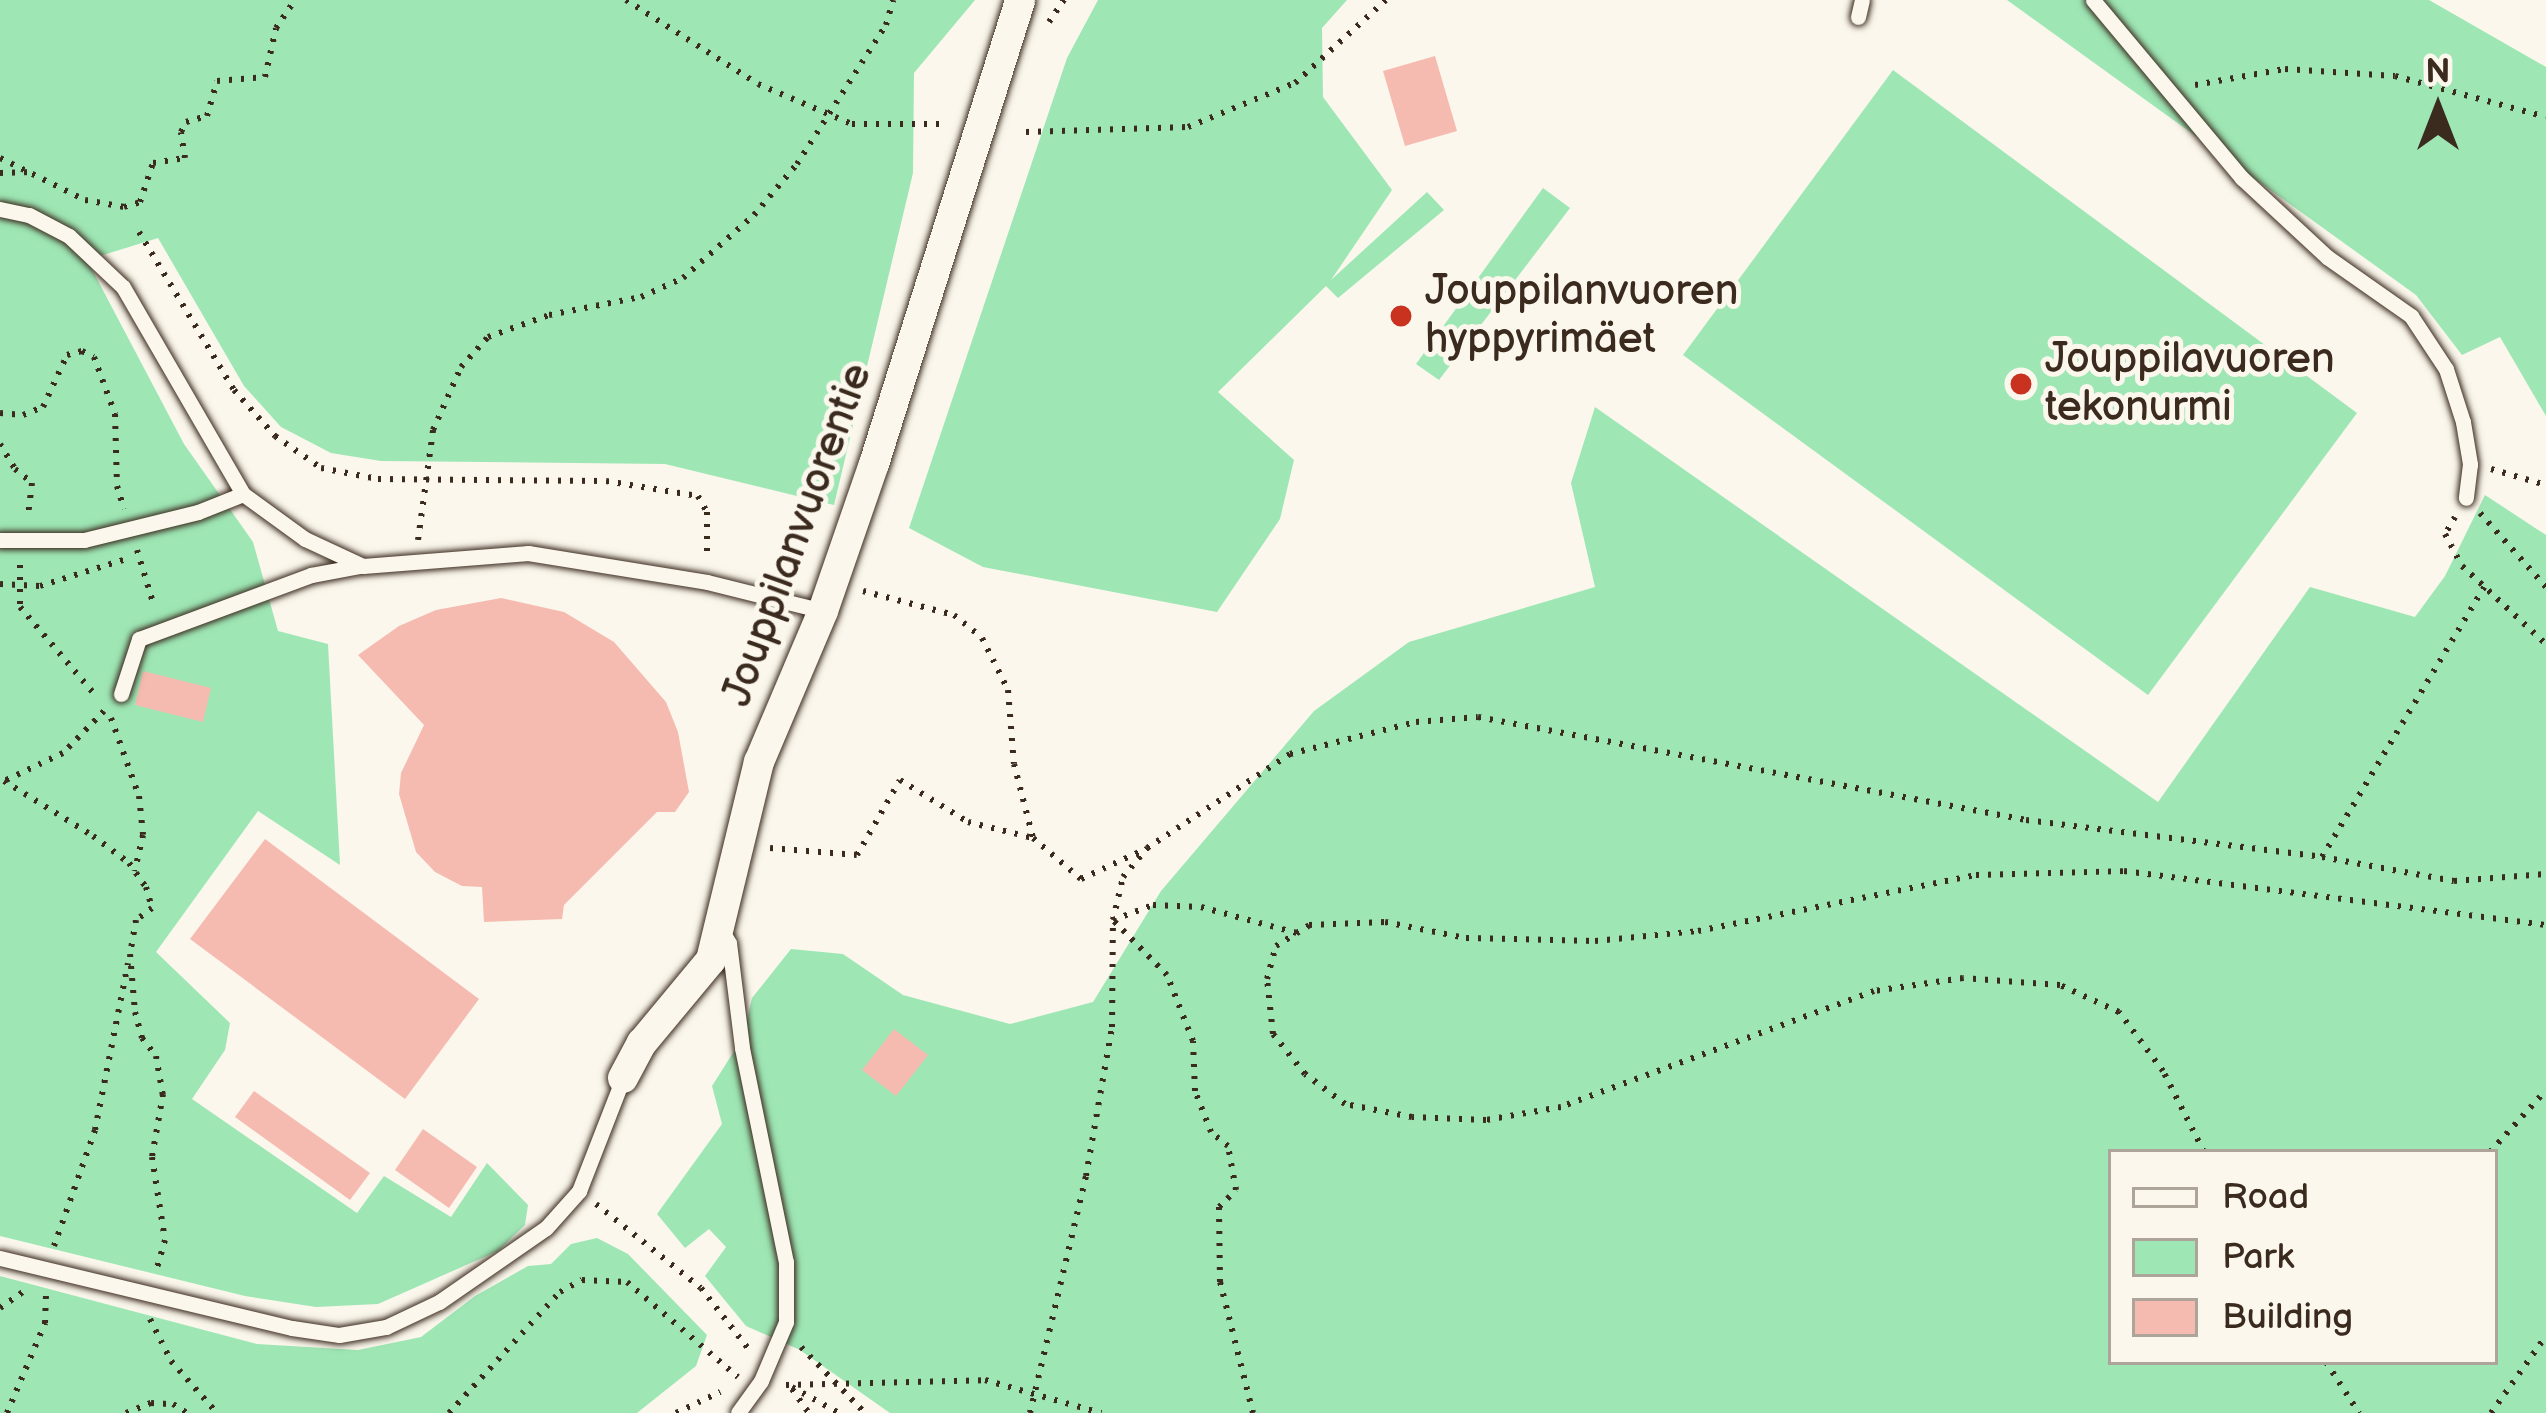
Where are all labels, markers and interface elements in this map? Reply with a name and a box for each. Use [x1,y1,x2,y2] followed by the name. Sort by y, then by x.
[2378,48,2498,168] north arrow
[2426,52,2450,92] text: N
[1425,267,1738,366] place label: Jouppilanvuoren hyppyrimäet
[1388,303,1414,329] marker: Jouppilanvuoren hyppyrimäet
[2045,335,2335,434] place label: Jouppilavuoren tekonurmi
[713,357,883,713] street label: Jouppilanvuorentie
[2008,371,2034,397] marker: Jouppilavuoren tekonurmi
[2108,1149,2498,1365] legend
[2222,1176,2309,1219] text: Road
[2222,1236,2294,1279] text: Park
[2222,1296,2353,1339] text: Building

